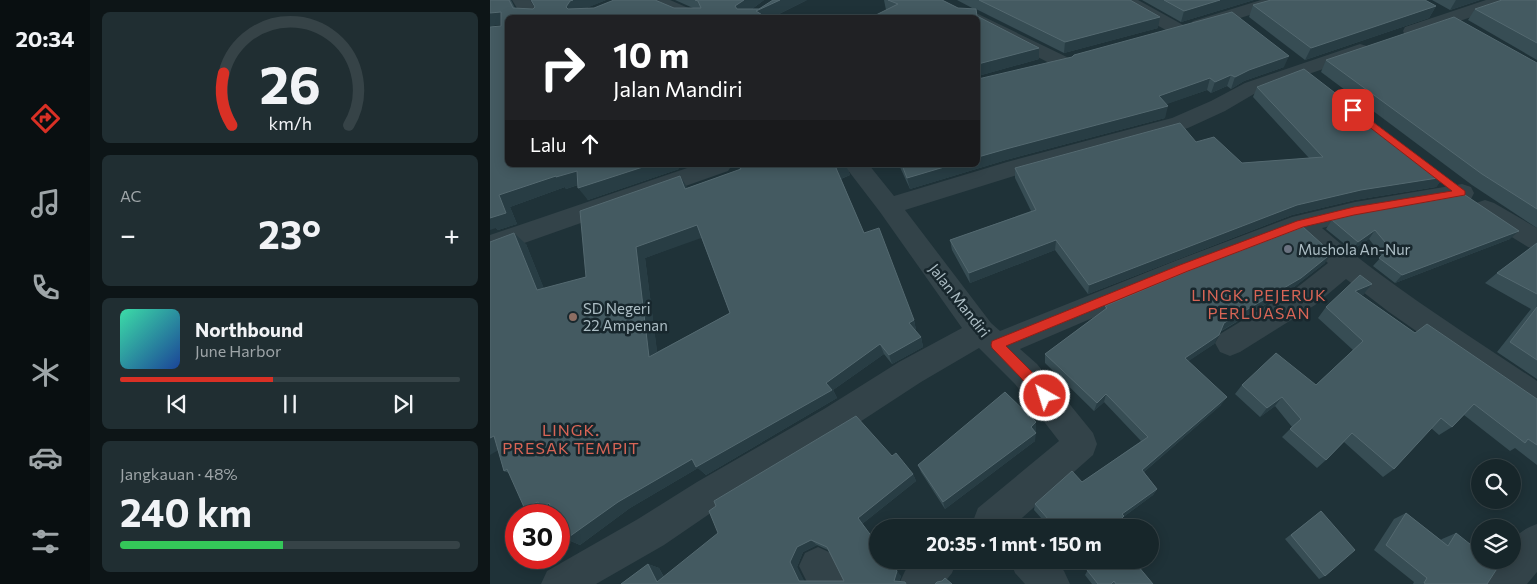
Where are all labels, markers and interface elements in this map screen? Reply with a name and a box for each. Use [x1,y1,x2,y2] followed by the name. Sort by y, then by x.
[15,25,75,52] text: 20:34
[613,32,689,75] text: 10 m
[530,35,595,100] icon: right
[259,51,321,115] text: 26
[613,75,743,102] text: Jalan Mandiri
[1332,89,1374,131] pin
[1339,96,1367,124] icon: arrive
[28,101,63,136] icon: directions
[268,112,312,134] text: km/h
[576,130,604,158] icon: ahead
[530,133,566,156] text: Lalu
[28,186,63,221] icon: music
[120,186,142,205] text: AC
[258,210,321,257] text: 23°
[120,217,136,251] text: −
[444,217,460,251] text: +
[1298,240,1411,258] place label: Mushola An-Nur
[1282,243,1294,255] marker: Mushola An-Nur
[926,260,994,340] street label: Jalan Mandiri
[28,270,63,305] icon: phone
[1191,285,1327,322] district label: LINGK. PEJERUK PERLUASAN
[583,299,668,334] place label: SD Negeri 22 Ampenan
[567,311,579,323] marker: SD Negeri 22 Ampenan
[195,318,303,341] text: Northbound
[195,341,281,360] text: June Harbor
[28,355,63,390] icon: climate
[1018,369,1070,421] position arrow
[163,390,191,418] icon: previous
[276,390,304,418] icon: pause
[389,390,417,418] icon: next
[502,420,640,457] district label: LINGK. PRESAK TEMPIT
[28,440,63,475] icon: car
[1471,459,1521,569] map controls
[1471,459,1521,509] button: search
[120,464,238,483] text: Jangkauan · 48%
[120,488,252,535] text: 240 km
[505,504,570,569] speed limit sign: 30
[1471,519,1521,569] button: layers
[28,524,63,559] icon: filters
[926,532,1102,555] text: 20:35 · 1 mnt · 150 m

